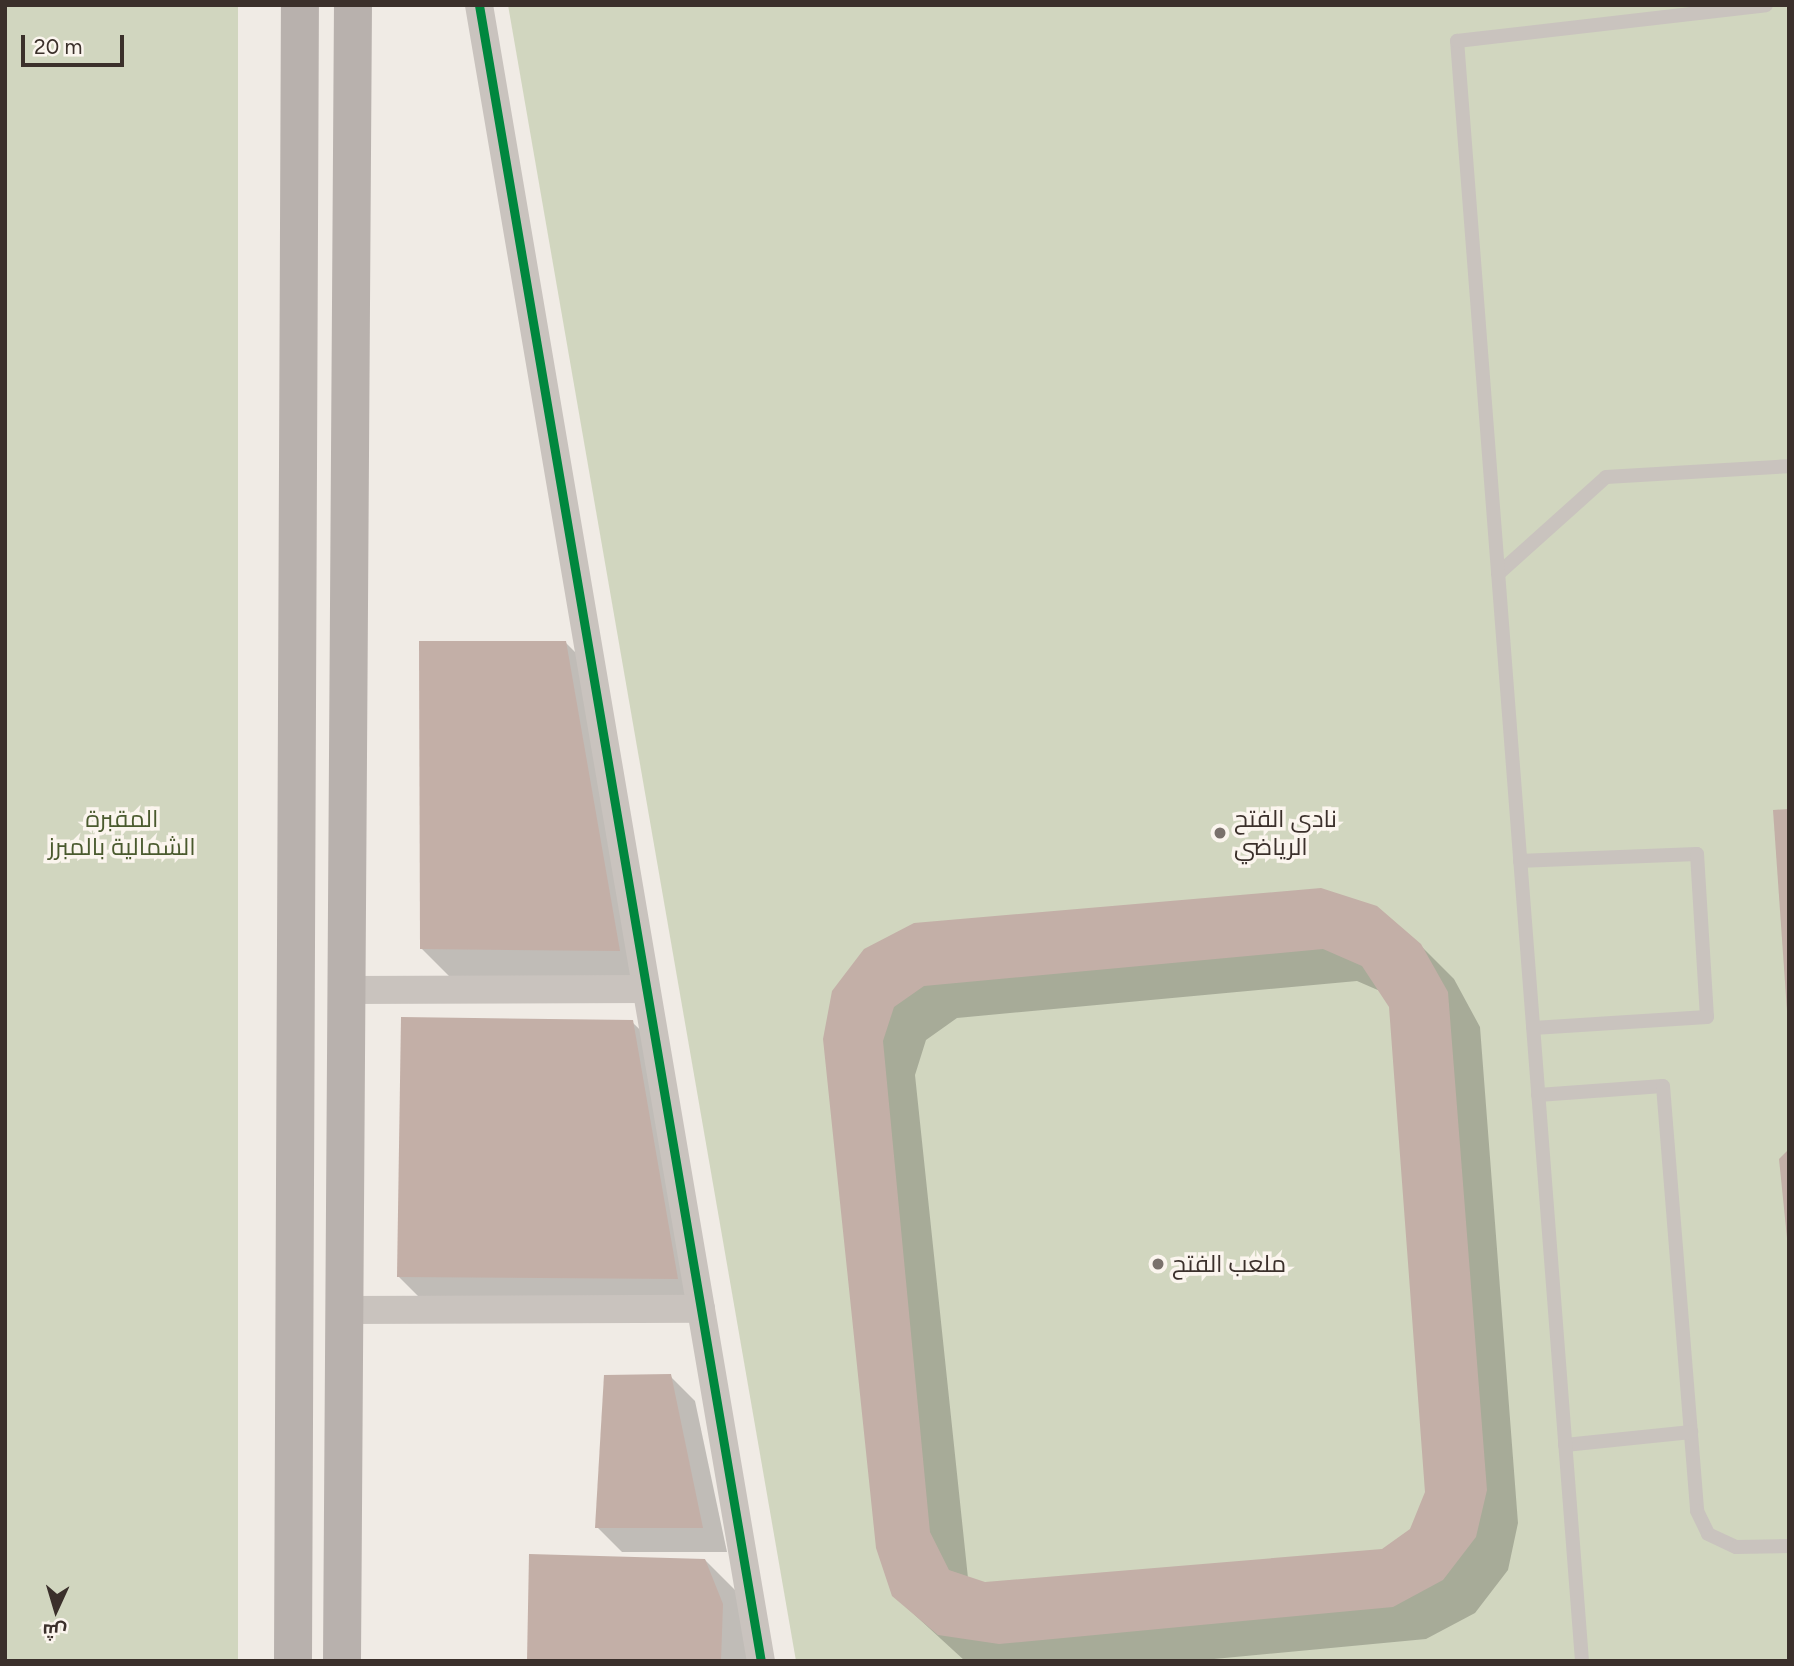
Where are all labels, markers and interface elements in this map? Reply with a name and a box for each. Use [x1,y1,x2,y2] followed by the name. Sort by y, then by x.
[24,21,128,65] scale bar
[34,34,82,59] text: 20 m
[48,805,196,861] park label: المقبرة الشمالية بالمبرز
[1234,805,1337,861] place label: نادي الفتح الرياضي
[1212,825,1228,841] marker: نادي الفتح الرياضي
[1172,1250,1286,1278] place label: ملعب الفتح
[1150,1256,1166,1272] marker: ملعب الفتح
[21,1575,91,1645] north arrow
[42,1619,67,1644] text: ش

